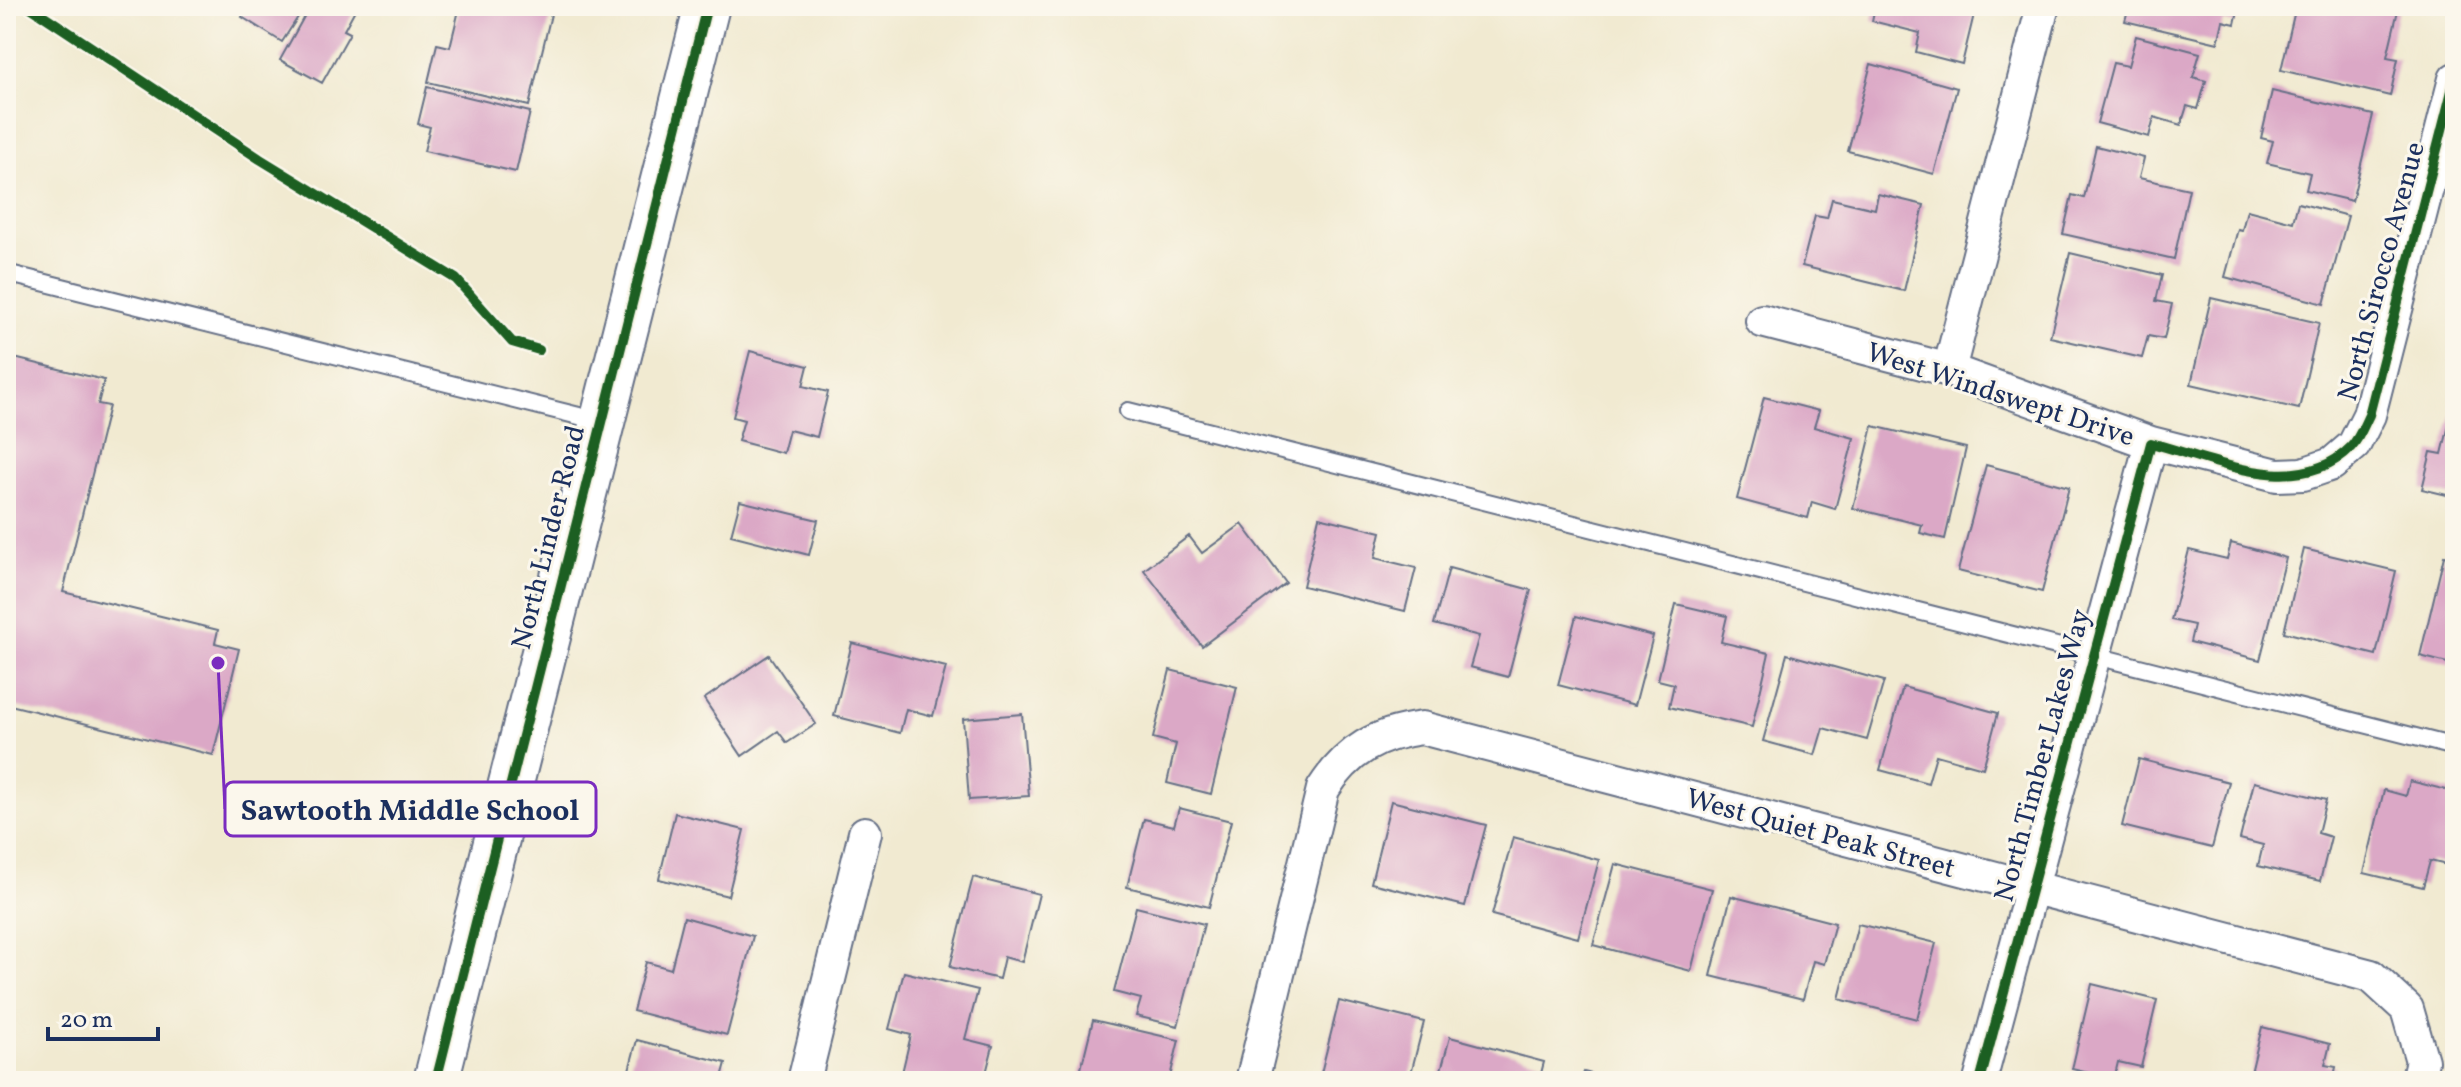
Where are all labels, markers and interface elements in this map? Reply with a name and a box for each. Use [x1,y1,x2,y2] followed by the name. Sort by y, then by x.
[2329,138,2436,406] street label: North Sirocco Avenue
[1861,334,2139,457] street label: West Windswept Drive
[503,421,596,654] street label: North Linder Road
[1986,605,2101,906] street label: North Timber Lakes Way
[1681,780,1959,889] street label: West Quiet Peak Street
[225,782,596,836] callout: Sawtooth Middle School
[240,791,580,833] text: Sawtooth Middle School
[48,991,158,1041] scale bar
[60,1004,113,1038] text: 20 m

